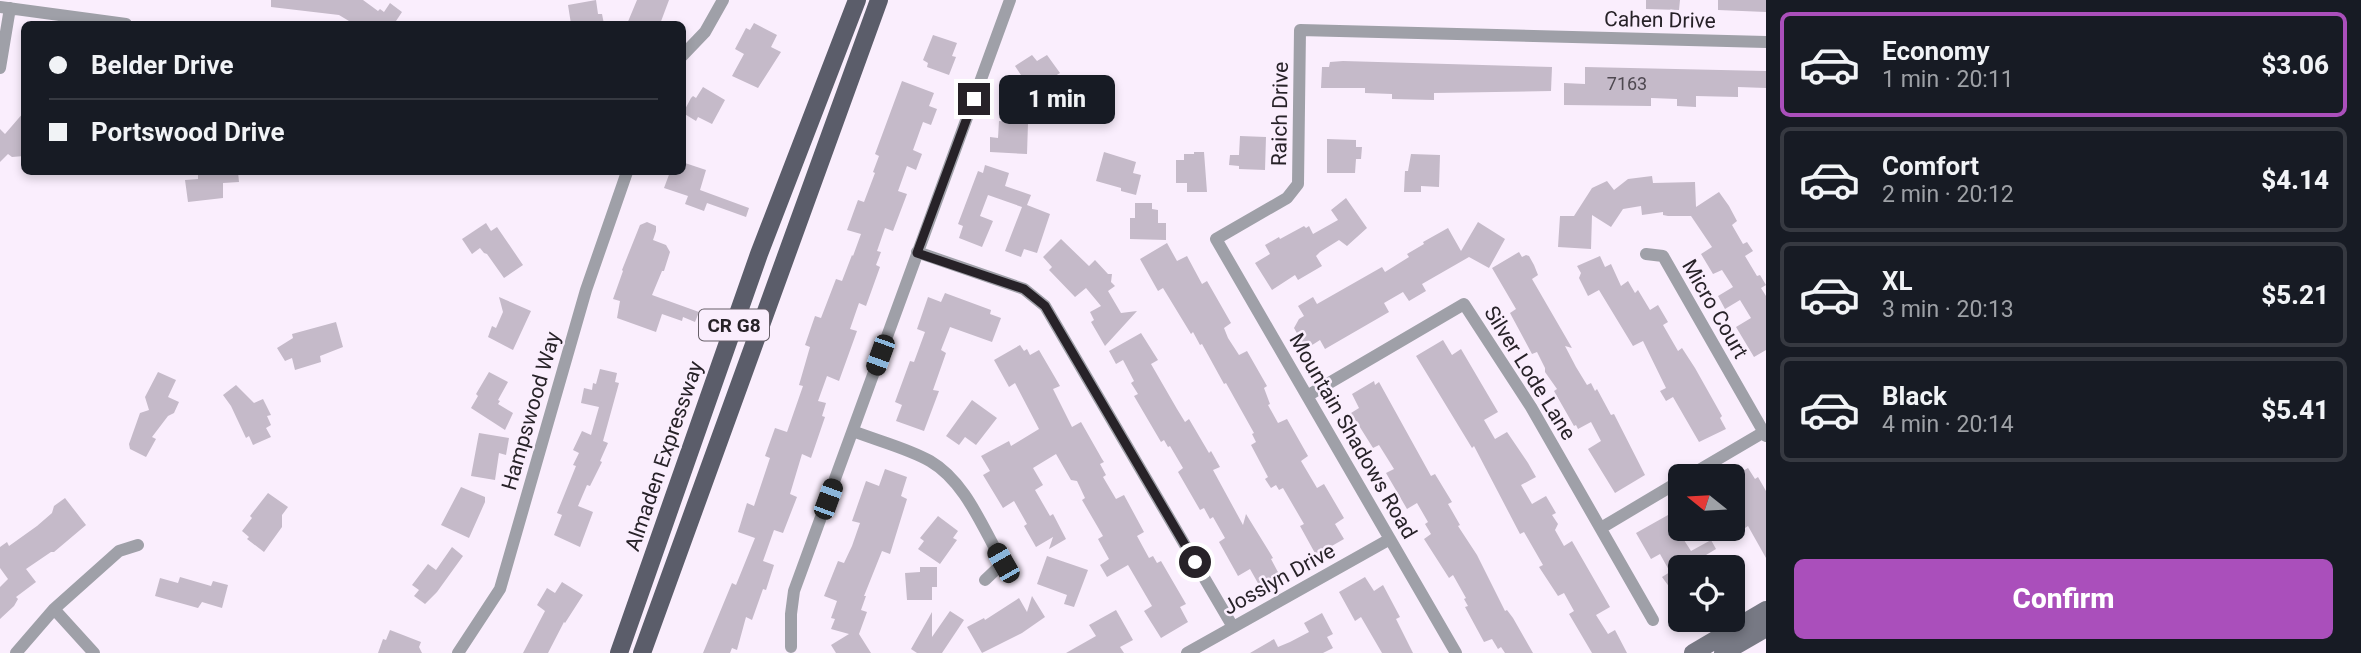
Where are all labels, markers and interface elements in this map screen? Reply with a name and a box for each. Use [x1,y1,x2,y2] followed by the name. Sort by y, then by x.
[1604,7,1716,33] street label: Cahen Drive
[1798,33,1861,96] icon: car
[1882,36,1989,66] text: Economy
[91,50,234,80] text: Belder Drive
[2261,50,2329,80] text: $3.06
[1267,62,1293,166] street label: Raich Drive
[1882,66,2014,93] text: 1 min · 20:11
[1607,73,1647,94] house number: 7163
[998,74,1114,124] callout: 1 min
[958,83,990,115] route end
[1028,86,1086,113] text: 1 min
[91,117,284,147] text: Portswood Drive
[1798,148,1861,211] icon: car
[1882,151,1979,181] text: Comfort
[2261,165,2329,195] text: $4.14
[1882,181,2014,208] text: 2 min · 20:12
[1677,255,1753,363] street label: Micro Court
[1798,263,1861,326] icon: car
[1882,266,1913,296] text: XL
[2261,280,2329,310] text: $5.21
[1882,296,2014,323] text: 3 min · 20:13
[1479,302,1581,444] street label: Silver Lode Lane
[699,310,769,340] road number: CR G8
[497,329,565,493] street label: Hampswood Way
[1284,329,1422,543] street label: Mountain Shadows Road
[863,332,898,378] car
[620,358,708,554] street label: Almaden Expressway
[1798,378,1861,441] icon: car
[1882,381,1947,411] text: Black
[2261,395,2329,425] text: $5.41
[1882,411,2014,438] text: 4 min · 20:14
[1668,464,1745,541] north arrow
[1668,464,1745,632] map controls
[811,476,846,522] car
[1219,538,1339,620] street label: Josslyn Drive
[984,540,1023,586] car
[1179,546,1211,578] route start
[1668,555,1745,632] button: locate
[1794,559,2333,639] button: Confirm

